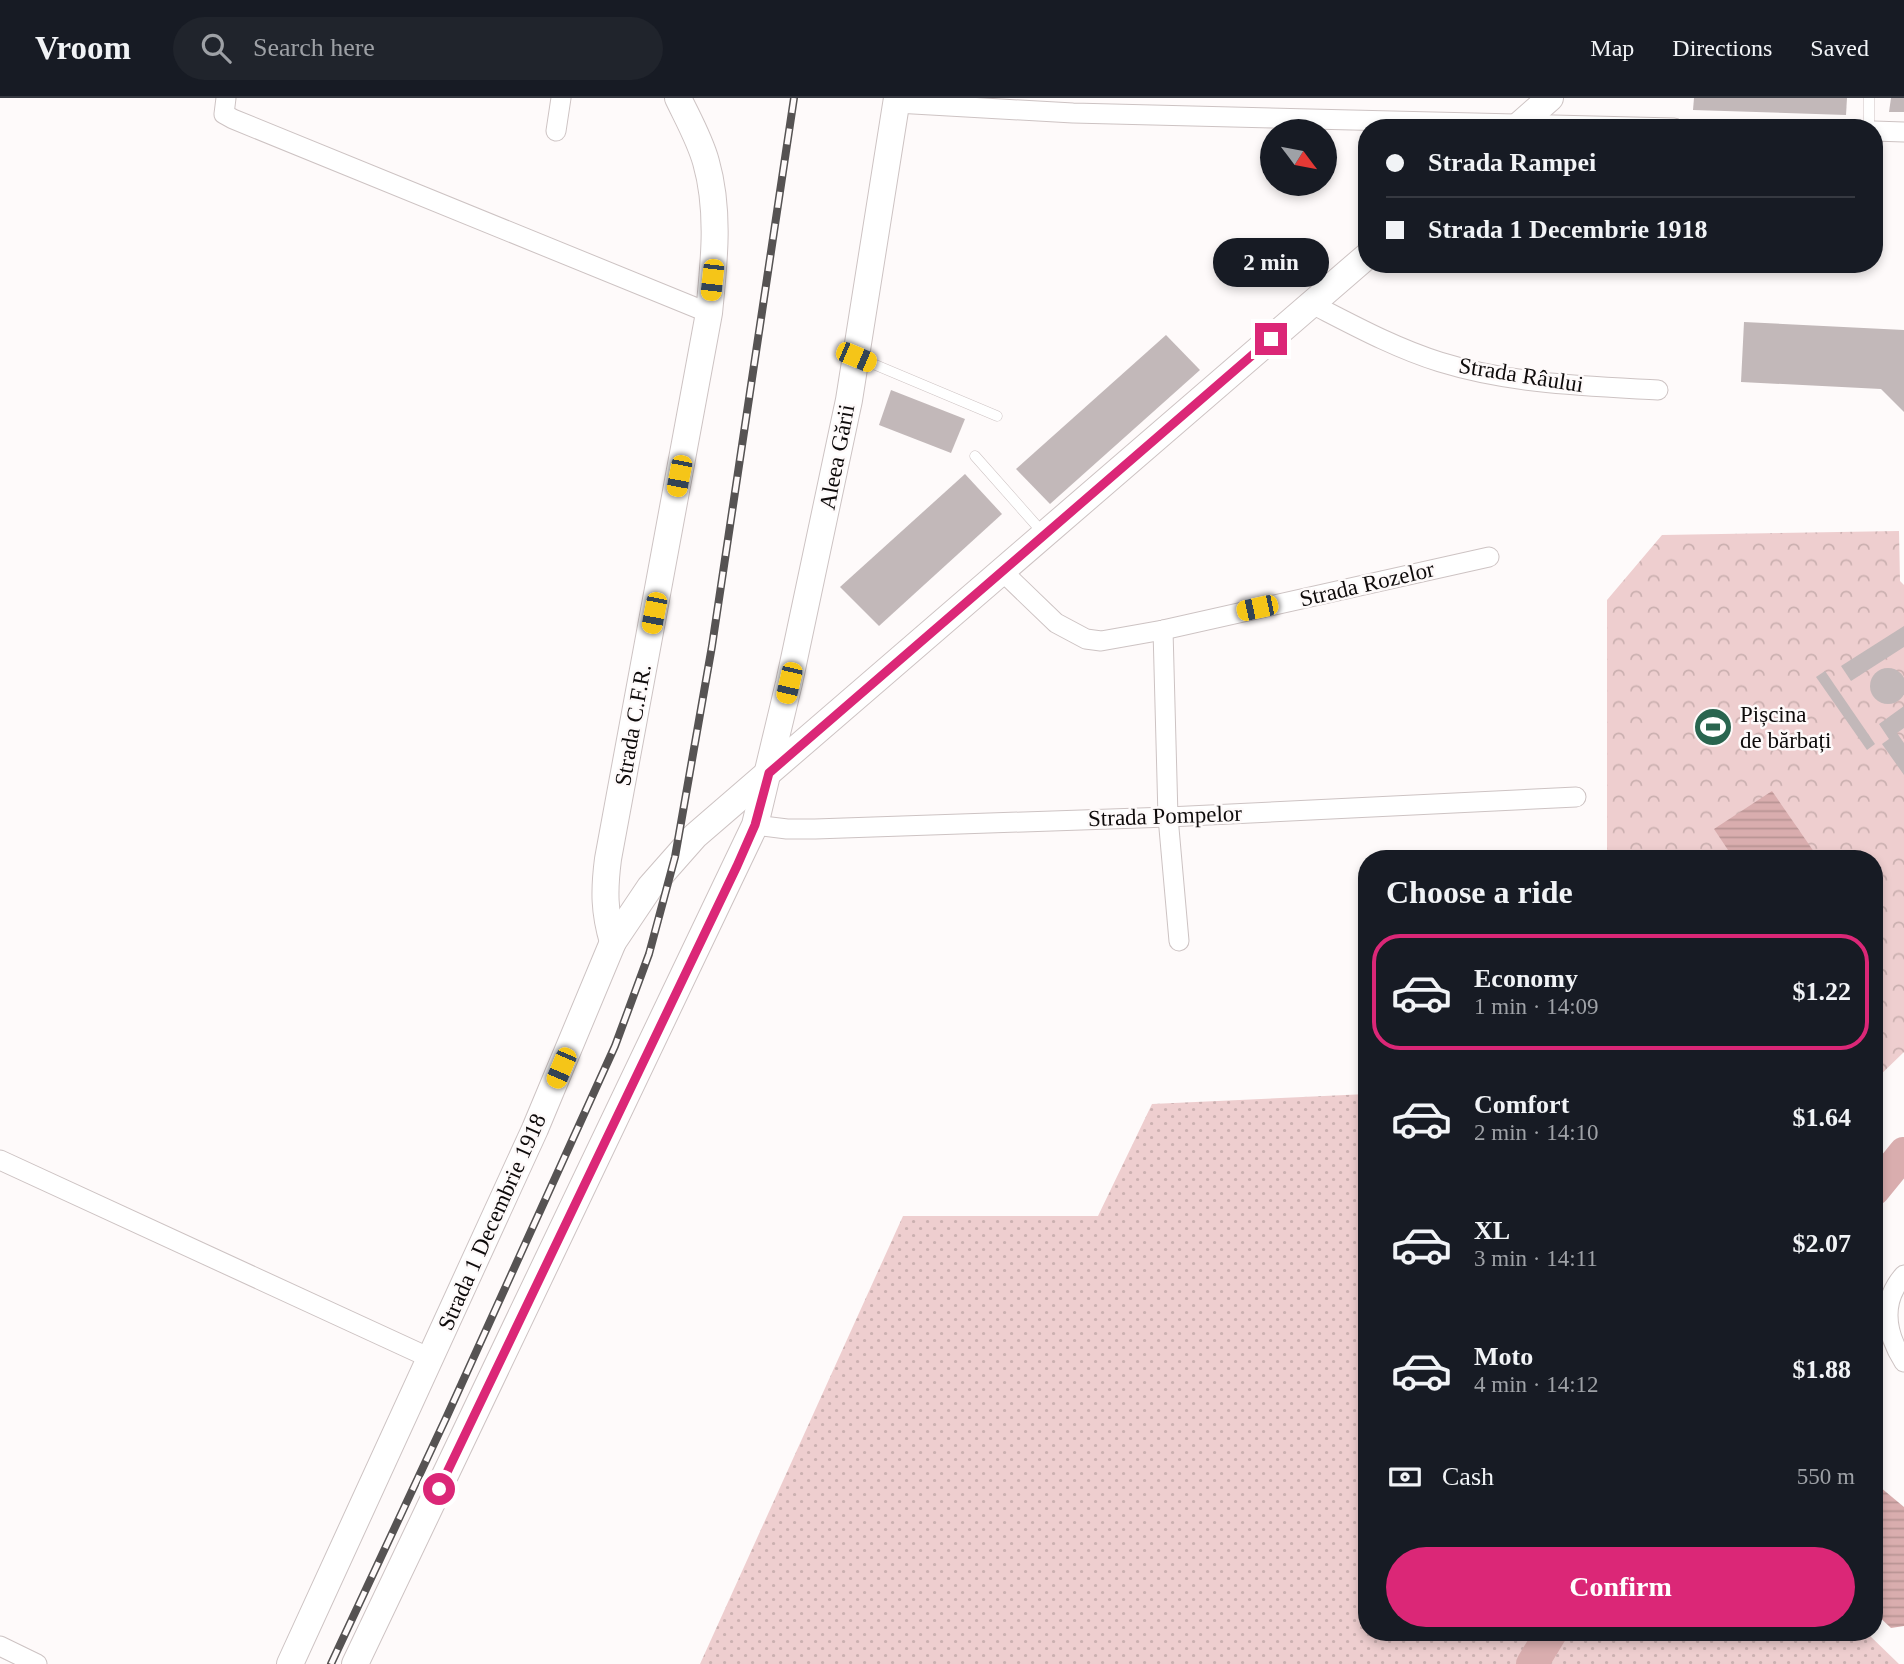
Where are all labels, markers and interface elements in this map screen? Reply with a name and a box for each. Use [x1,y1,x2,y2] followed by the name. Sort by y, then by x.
[173,17,663,80] search box
[197,29,235,67] icon: search
[35,30,131,66] text: Vroom
[253,33,375,62] text: Search here
[1590,35,1634,61] text: Map
[1672,35,1772,61] text: Directions
[1810,35,1869,61] text: Saved
[1260,119,1337,196] north arrow
[1260,119,1337,196] map controls
[1428,148,1596,177] text: Strada Rampei
[1428,215,1707,244] text: Strada 1 Decembrie 1918
[1213,238,1329,286] callout: 2 min
[1243,250,1299,275] text: 2 min
[700,258,725,302] car
[1255,323,1287,355] route end
[833,339,880,375] car
[1457,353,1585,397] street label: Strada Râului
[815,402,859,512] street label: Aleea Gării
[665,453,694,499] car
[1297,556,1437,612] street label: Strada Rozelor
[640,590,669,636] car
[1235,593,1280,623] car
[775,660,804,706] car
[610,662,656,788] street label: Strada C.F.R.
[1740,702,1831,753] place label: Pișcina de bărbați
[1692,706,1734,748] sports icon: Pișcina de bărbați
[1088,801,1243,831] street label: Strada Pompelor
[1386,874,1573,910] text: Choose a ride
[1390,961,1453,1024] icon: car
[1474,964,1578,993] text: Economy
[1793,977,1851,1006] text: $1.22
[1474,994,1599,1019] text: 1 min · 14:09
[544,1045,579,1091] car
[1390,1087,1453,1150] icon: car
[1474,1090,1569,1119] text: Comfort
[1793,1103,1851,1132] text: $1.64
[433,1110,551,1334] street label: Strada 1 Decembrie 1918
[1474,1120,1599,1145] text: 2 min · 14:10
[1390,1213,1453,1276] icon: car
[1474,1216,1510,1245] text: XL
[1793,1229,1851,1258] text: $2.07
[1474,1246,1598,1271] text: 3 min · 14:11
[1390,1339,1453,1402] icon: car
[1474,1342,1533,1371] text: Moto
[1793,1355,1851,1384] text: $1.88
[1474,1372,1599,1397] text: 4 min · 14:12
[1386,1458,1424,1496] icon: cash
[1442,1462,1494,1491] text: Cash
[1797,1464,1855,1489] text: 550 m
[423,1473,455,1505] route start
[1386,1547,1855,1627] button: Confirm

